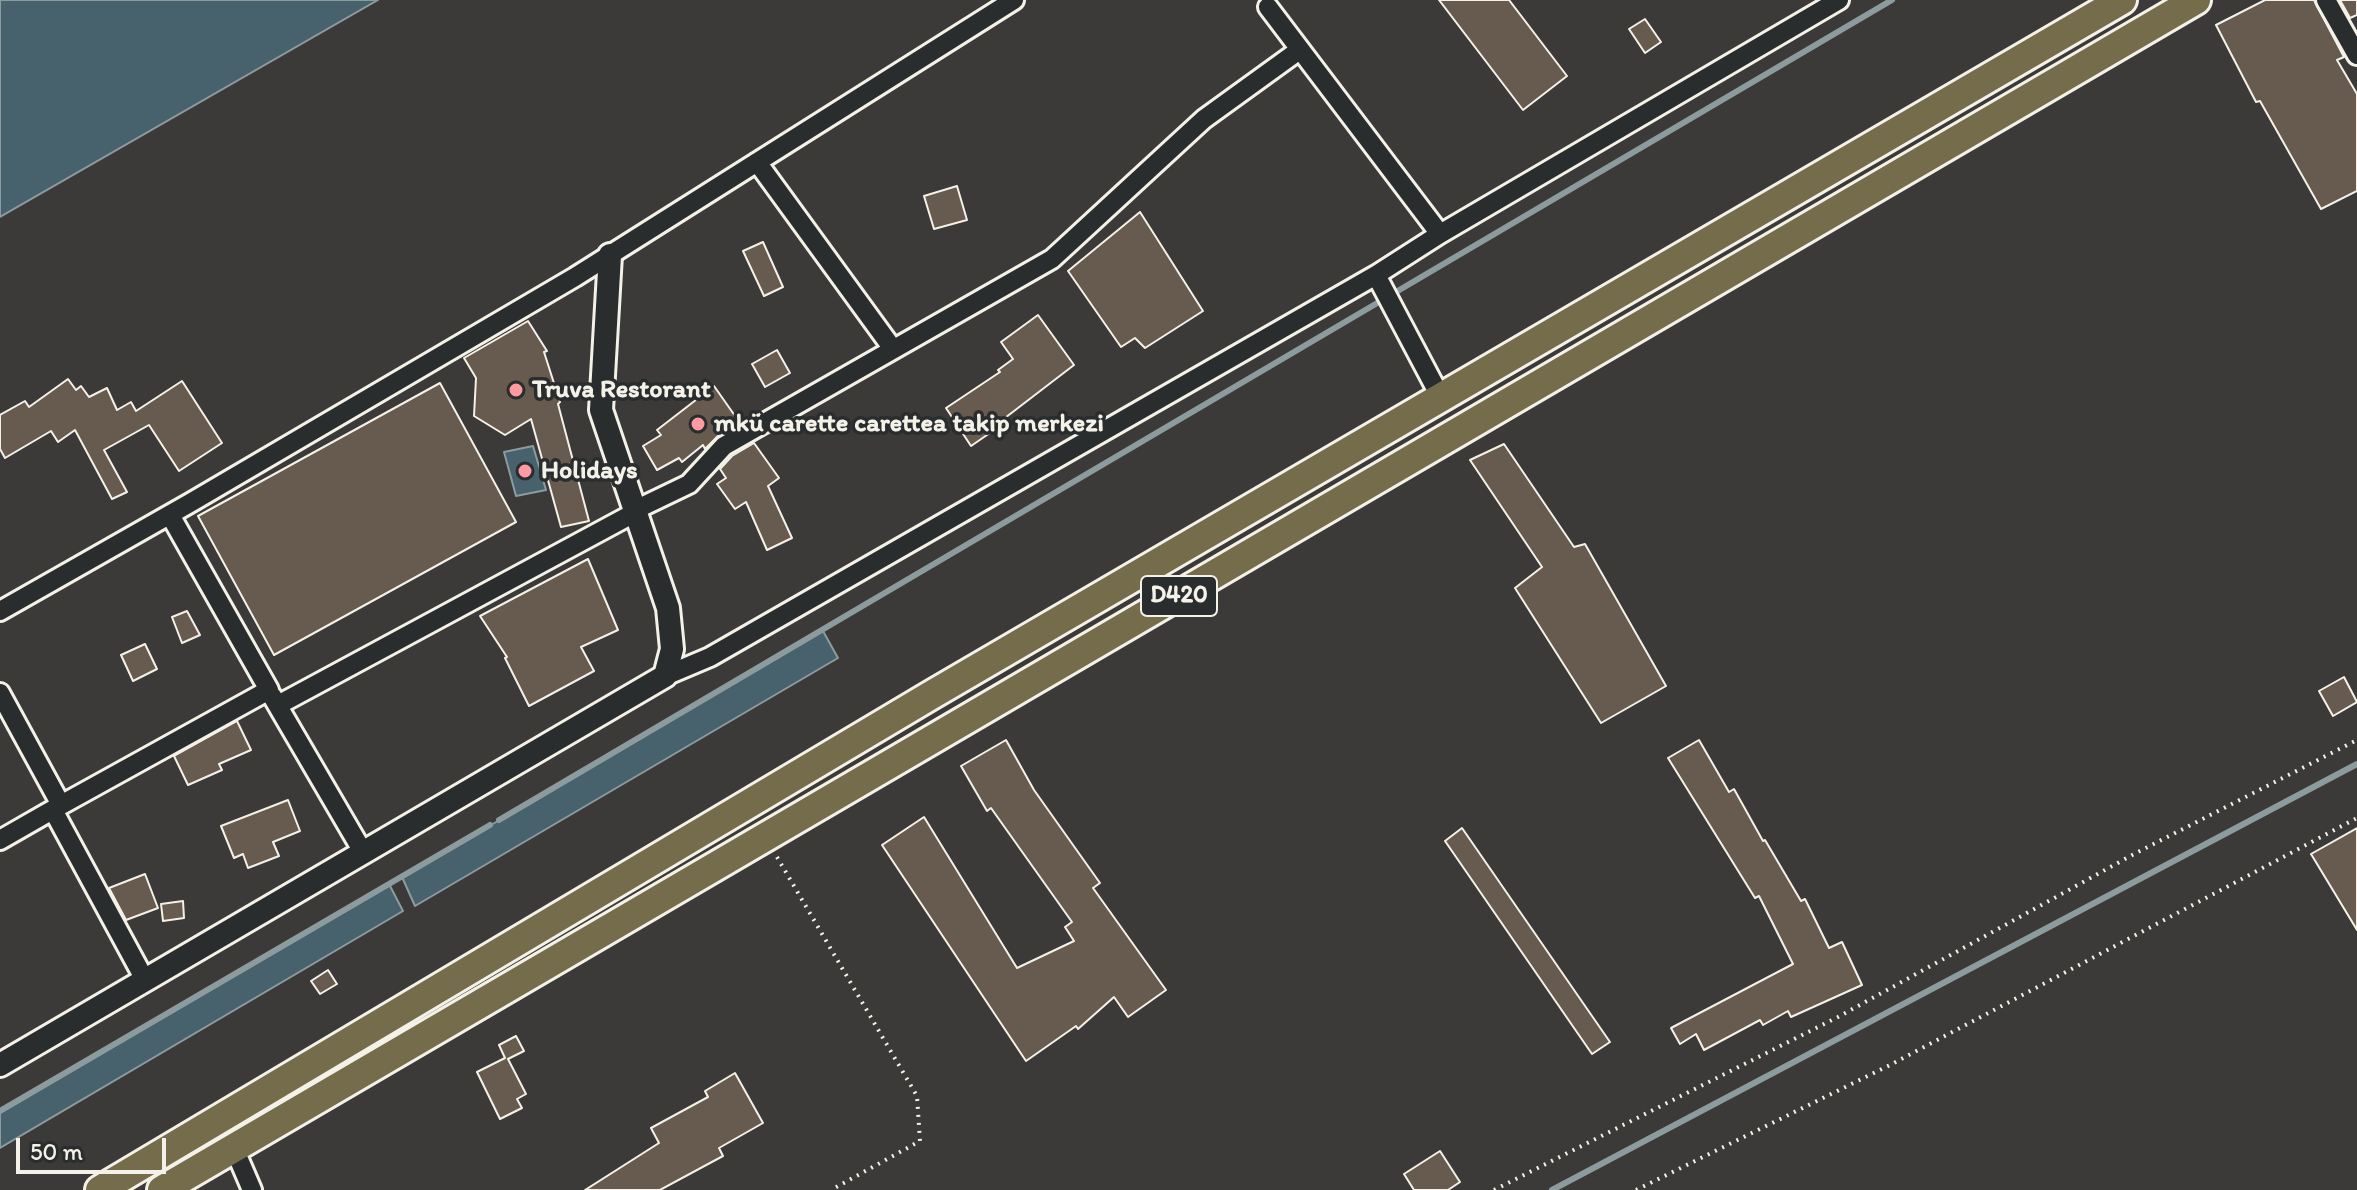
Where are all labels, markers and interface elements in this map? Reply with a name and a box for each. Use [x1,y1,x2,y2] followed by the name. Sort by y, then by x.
[532,374,711,406] place label: Truva Restorant
[507,381,525,399] marker: Truva Restorant
[714,408,1104,440] place label: mkü carette carettea takip merkezi
[689,415,707,433] marker: mkü carette carettea takip merkezi
[541,455,638,487] place label: Holidays
[516,462,534,480] marker: Holidays
[1141,576,1217,616] road number: D420
[20,1122,170,1172] scale bar
[30,1137,83,1166] text: 50 m

